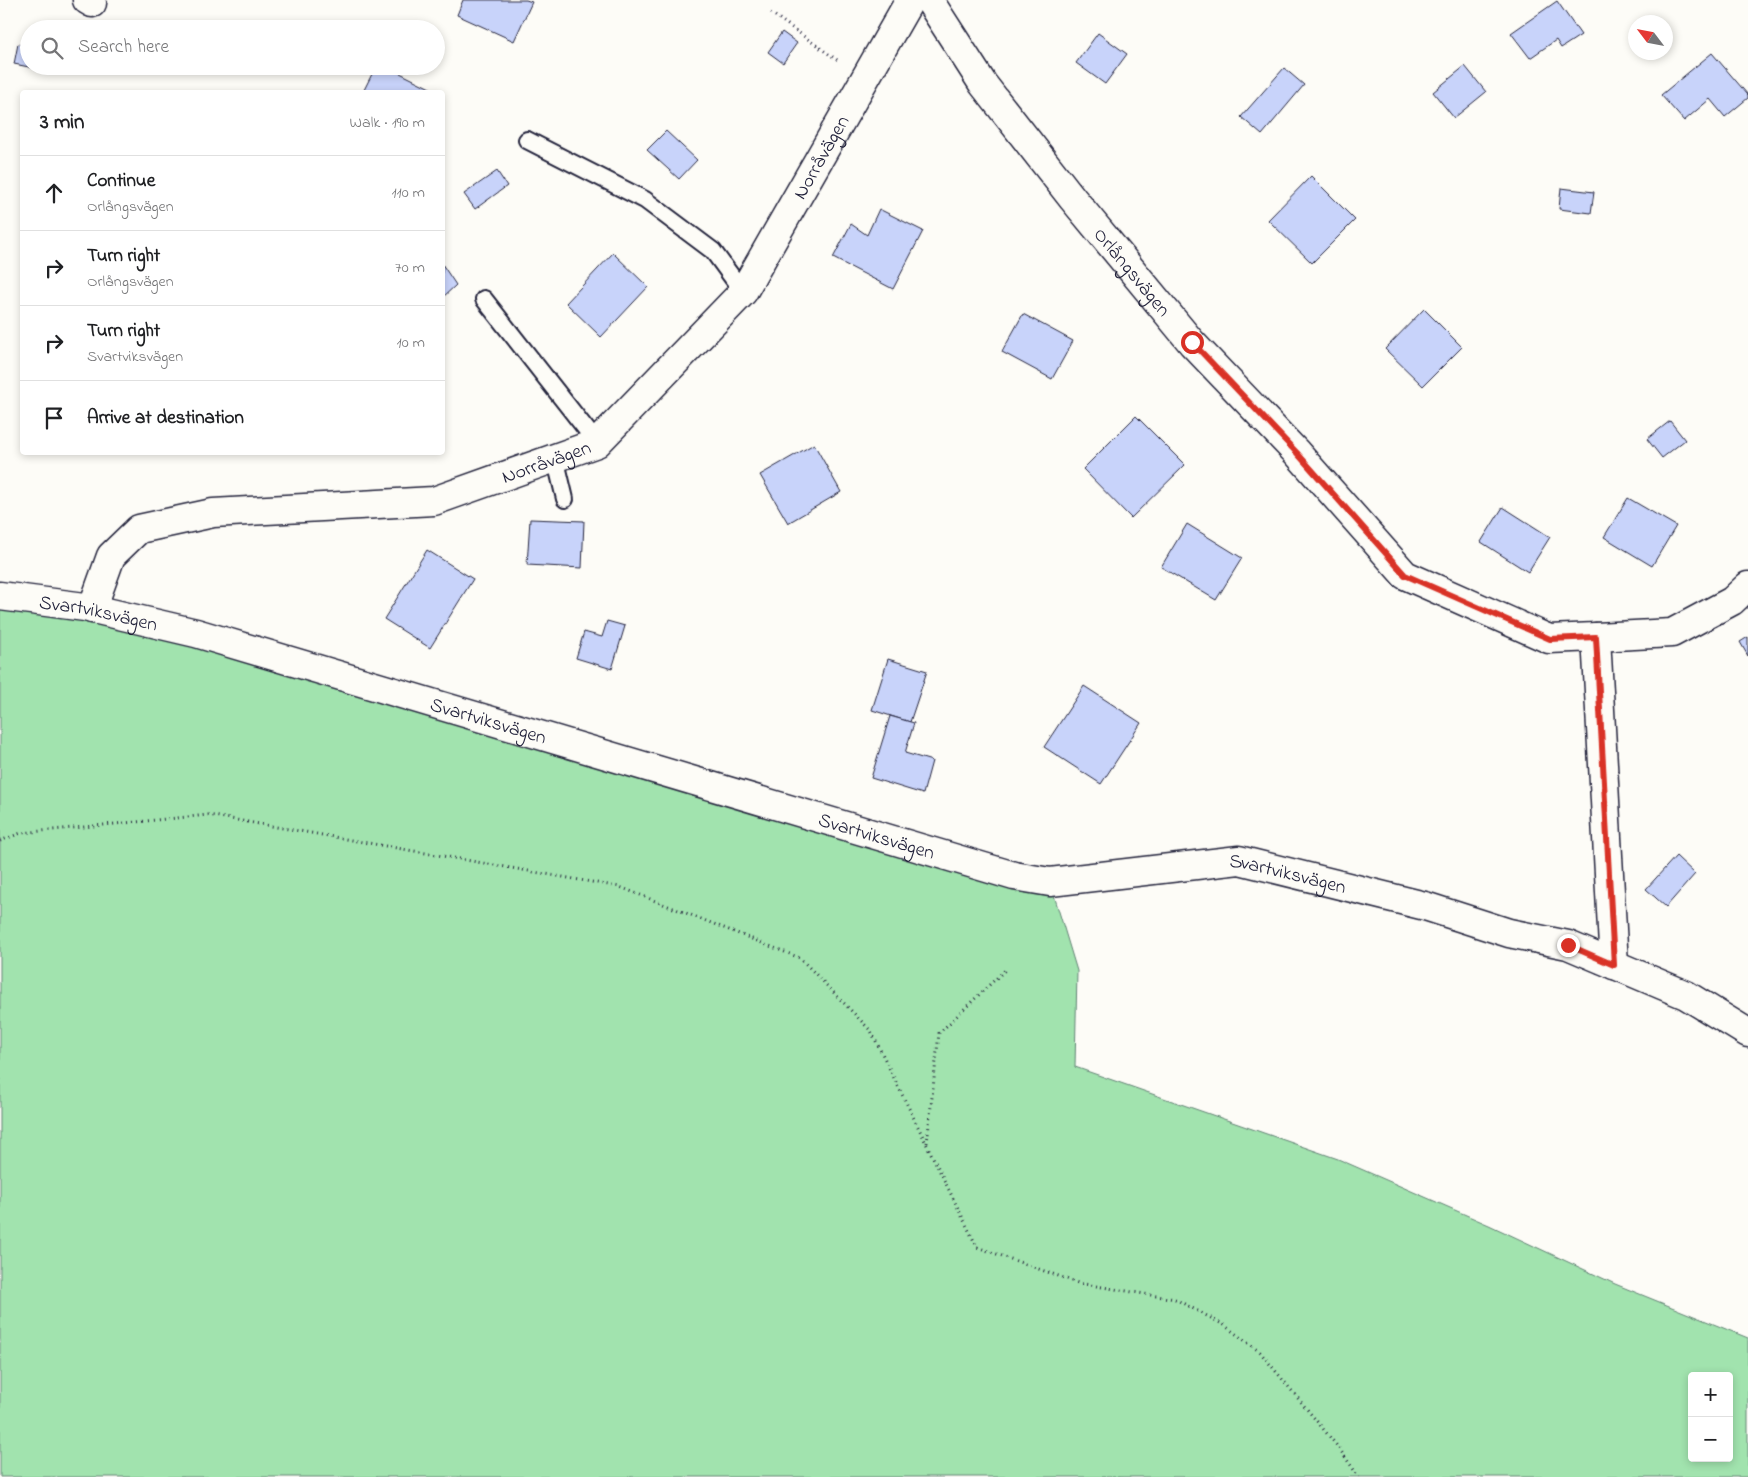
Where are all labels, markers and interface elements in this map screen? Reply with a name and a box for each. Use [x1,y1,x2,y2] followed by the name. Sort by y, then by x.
[1628,15,1673,60] north arrow
[20,20,445,75] search box
[38,34,66,62] icon: search
[78,34,169,61] text: Search here
[40,108,84,138] text: 3 min
[787,110,858,206] street label: Norråvägen
[350,111,425,135] text: Walk · 190 m
[87,168,155,195] text: Continue
[40,179,68,207] icon: ahead
[391,181,425,205] text: 110 m
[87,195,174,219] text: Orlångsvägen
[1085,222,1177,324] street label: Orlångsvägen
[87,243,160,270] text: Turn right
[40,254,68,282] icon: right
[395,256,425,280] text: 70 m
[87,270,174,294] text: Orlångsvägen
[87,318,160,345] text: Turn right
[40,329,68,357] icon: right
[397,331,425,355] text: 10 m
[1181,331,1204,354] route start
[87,345,183,369] text: Svartviksvägen
[40,404,68,432] icon: arrive
[87,405,244,432] text: Arrive at destination
[498,434,595,493] street label: Norråvägen
[37,589,160,641] street label: Svartviksvägen
[426,691,550,753] street label: Svartviksvägen
[814,807,938,869] street label: Svartviksvägen
[1228,848,1349,903] street label: Svartviksvägen
[1557,934,1580,957] route end
[1688,1372,1733,1462] map controls
[1688,1372,1733,1417] button: +
[1688,1417,1733,1462] button: −

